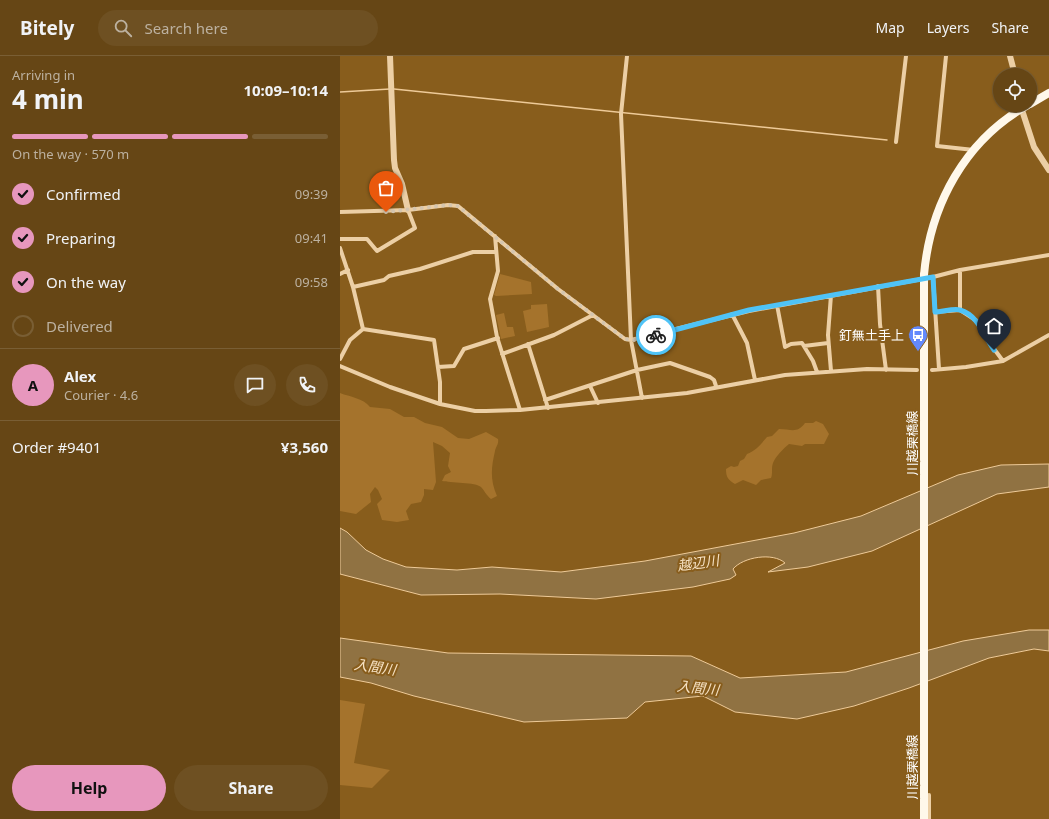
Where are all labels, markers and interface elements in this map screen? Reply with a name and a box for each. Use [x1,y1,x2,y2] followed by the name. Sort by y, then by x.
[98,10,378,46] search box
[20,15,74,41] text: Bitely
[112,17,134,39] icon: search
[144,18,228,38] text: Search here
[876,18,905,37] text: Map
[927,18,969,37] text: Layers
[991,18,1029,37] text: Share
[12,66,75,84] text: Arriving in
[993,68,1037,112] map controls
[993,68,1037,112] button: locate
[243,80,328,100] text: 10:09–10:14
[12,81,84,117] text: 4 min
[12,145,129,163] text: On the way · 570 m
[369,171,403,212] pin
[375,177,397,199] icon: bag
[12,183,34,205] icon: check
[46,184,121,204] text: Confirmed
[295,185,328,203] text: 09:39
[12,227,34,249] icon: check
[46,228,116,248] text: Preparing
[295,229,328,247] text: 09:41
[12,271,34,293] icon: check
[46,272,126,292] text: On the way
[295,273,328,291] text: 09:58
[977,309,1011,350] pin
[636,315,676,355] courier
[983,315,1005,337] icon: home
[46,316,113,336] text: Delivered
[645,324,667,346] icon: bike
[907,324,929,352] bus stop icon: 釘無土手上
[839,326,904,344] place label: 釘無土手上
[234,364,276,406] button: chat
[286,364,328,406] button: phone
[64,366,96,386] text: Alex
[28,375,38,395] text: A
[64,386,138,404] text: Courier · 4.6
[903,410,921,476] street label: 川越栗橋線
[12,437,101,457] text: Order #9401
[281,437,328,457] text: ¥3,560
[676,550,722,575] water label: 越辺川
[353,654,399,679] water label: 入間川
[676,676,722,699] water label: 入間川
[903,734,921,800] street label: 川越栗橋線
[12,765,166,811] button: Help
[174,765,328,811] button: Share

